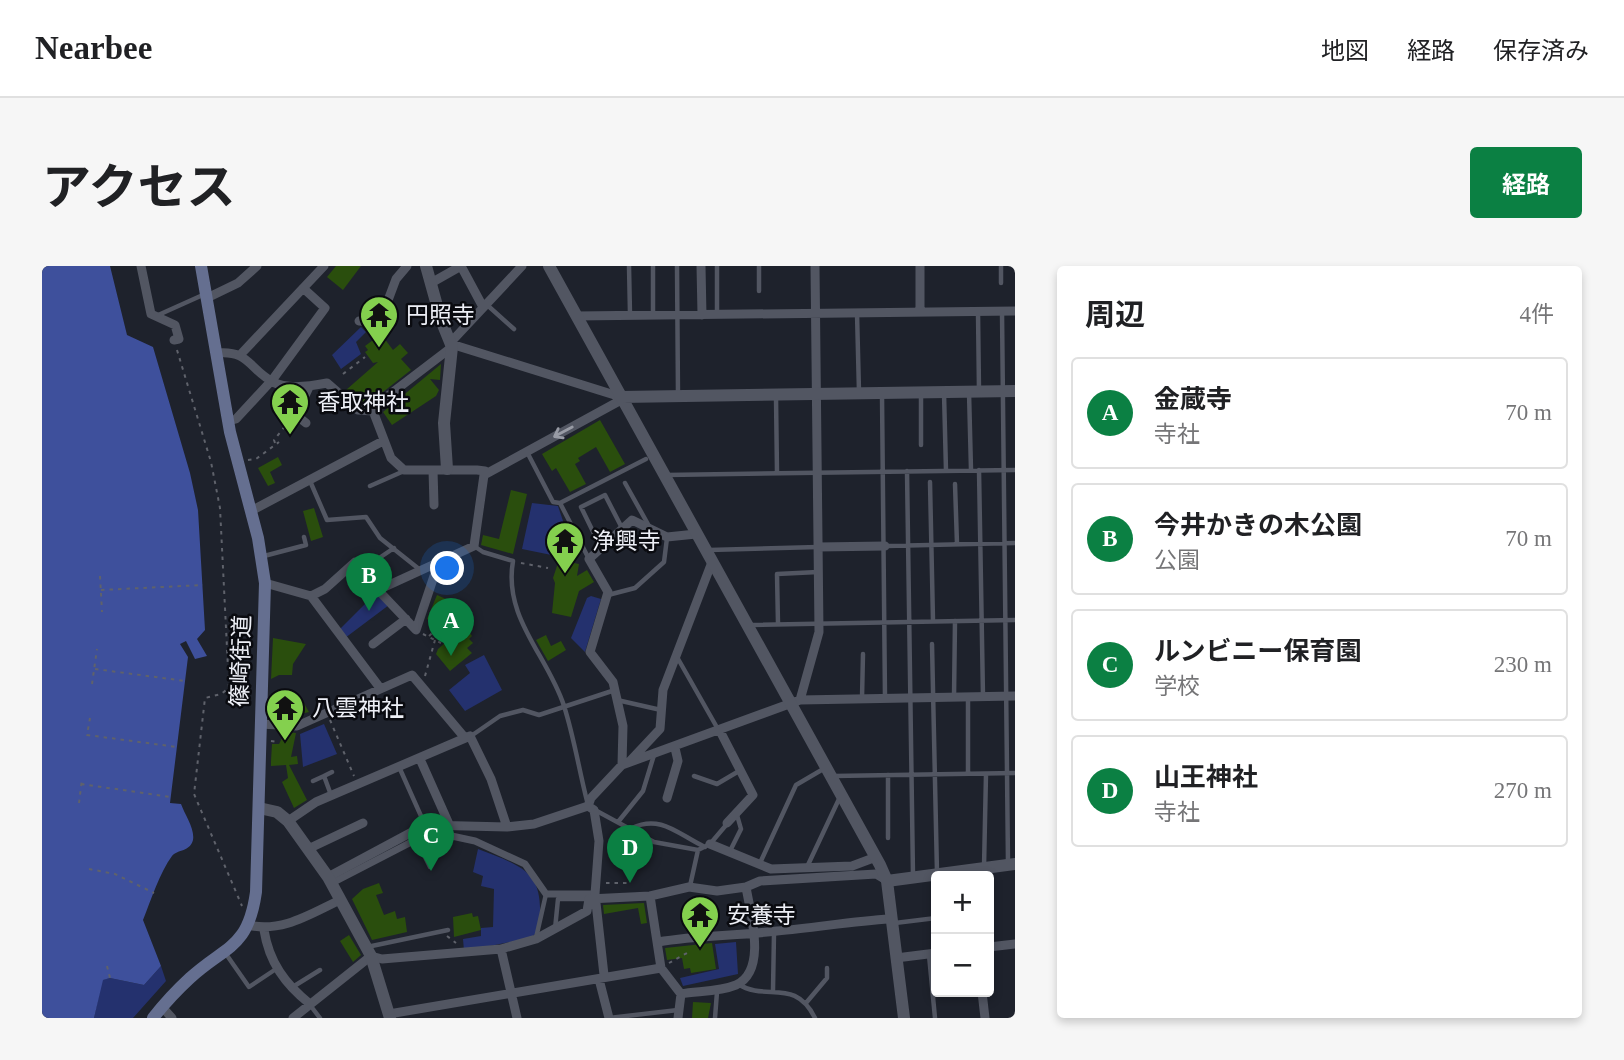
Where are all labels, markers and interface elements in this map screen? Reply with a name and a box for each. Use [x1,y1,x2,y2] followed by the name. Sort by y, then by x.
[35,30,152,66] text: Nearbee
[1321,38,1369,64] text: 地図
[1407,38,1455,64] text: 経路
[1493,38,1589,64] text: 保存済み
[1470,147,1582,218] button: 経路
[42,160,236,215] text: アクセス
[358,294,400,349] temple icon: 円照寺
[1085,298,1145,331] text: 周辺
[1520,302,1554,327] text: 4件
[406,303,475,328] place label: 円照寺
[269,381,311,436] temple icon: 香取神社
[1154,385,1232,414] text: 金蔵寺
[317,390,409,415] place label: 香取神社
[1102,400,1118,425] text: A
[1505,400,1552,425] text: 70 m
[1154,422,1200,447] text: 寺社
[553,425,574,439] one-way arrow
[1154,511,1362,540] text: 今井かきの木公園
[544,520,586,575] temple icon: 浄興寺
[1102,526,1118,551] text: B
[1505,526,1552,551] text: 70 m
[592,529,661,554] place label: 浄興寺
[1154,548,1200,573] text: 公園
[430,551,464,585] your location
[346,553,392,611] pin: B
[428,598,474,656] pin: A
[227,615,255,707] street label: 篠崎街道
[1154,637,1361,666] text: ルンビニー保育園
[1102,652,1118,677] text: C
[1494,652,1552,677] text: 230 m
[1154,674,1200,699] text: 学校
[264,687,306,742] temple icon: 八雲神社
[312,696,404,721] place label: 八雲神社
[1154,763,1258,792] text: 山王神社
[1102,778,1118,803] text: D
[1494,778,1552,803] text: 270 m
[1154,800,1200,825] text: 寺社
[408,813,454,871] pin: C
[607,825,653,883] pin: D
[931,871,994,997] map controls
[931,871,994,934] button: +
[679,894,721,949] temple icon: 安養寺
[727,903,796,928] place label: 安養寺
[931,934,994,997] button: −

